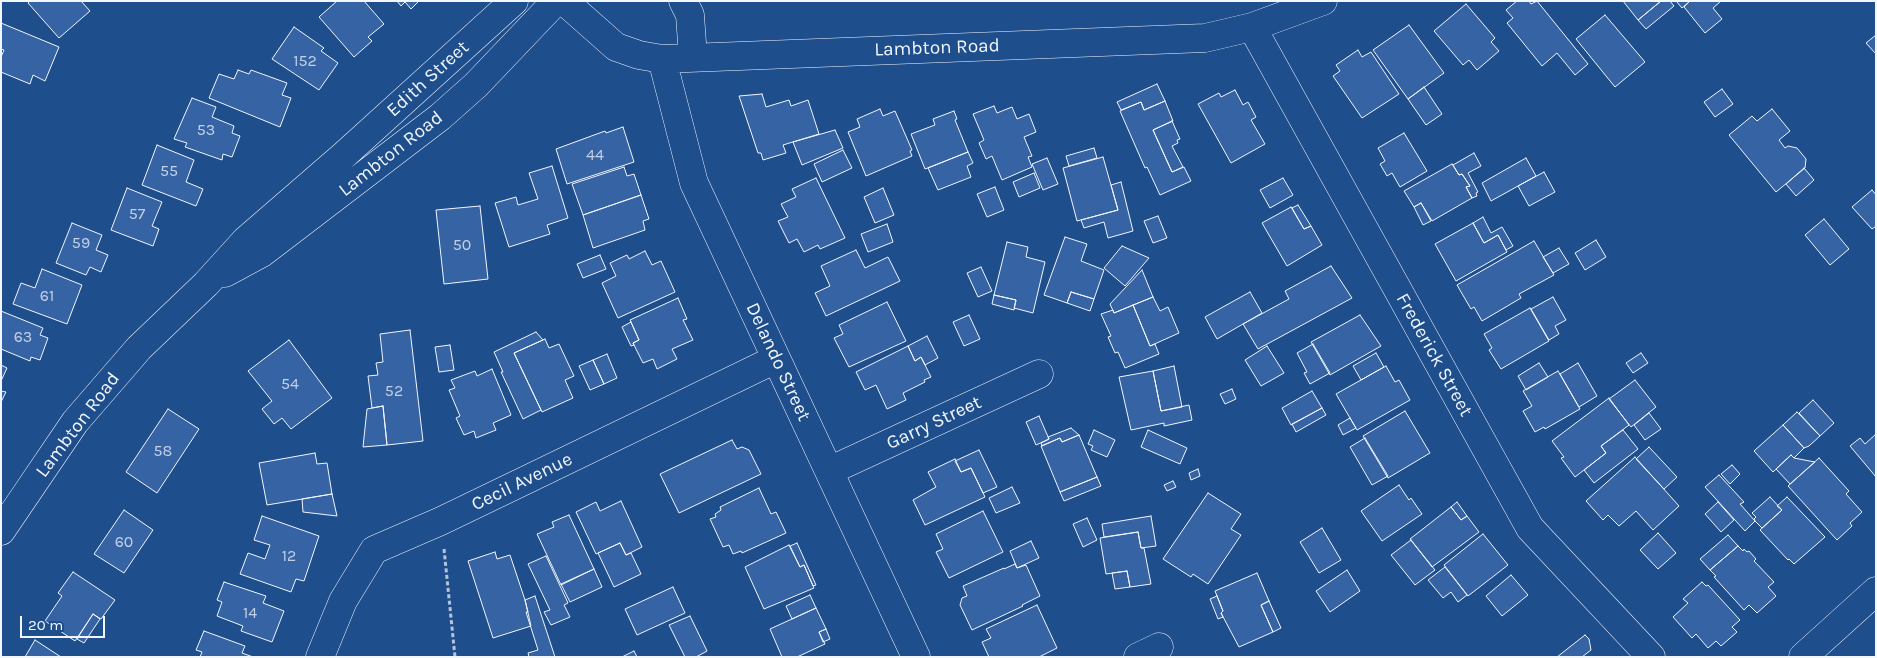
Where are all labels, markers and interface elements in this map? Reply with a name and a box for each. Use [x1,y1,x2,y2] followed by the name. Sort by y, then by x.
[874,34,1000,62] street label: Lambton Road
[382,36,474,122] street label: Edith Street
[293,51,317,71] house number: 152
[334,106,448,202] street label: Lambton Road
[197,120,215,140] house number: 53
[586,145,604,165] house number: 44
[160,161,178,181] house number: 55
[129,204,145,224] house number: 57
[72,233,90,253] house number: 59
[453,235,471,255] house number: 50
[40,286,54,306] house number: 61
[1391,289,1477,421] street label: Frederick Street
[741,299,815,425] street label: Delando Street
[14,327,32,347] house number: 63
[31,368,125,482] street label: Lambton Road
[281,374,299,394] house number: 54
[385,381,403,401] house number: 52
[883,391,985,455] street label: Garry Street
[154,441,172,461] house number: 58
[468,448,576,516] street label: Cecil Avenue
[115,532,133,552] house number: 60
[282,546,296,566] house number: 12
[243,603,257,623] house number: 14
[22,606,108,638] scale bar
[28,616,63,634] text: 20 m

